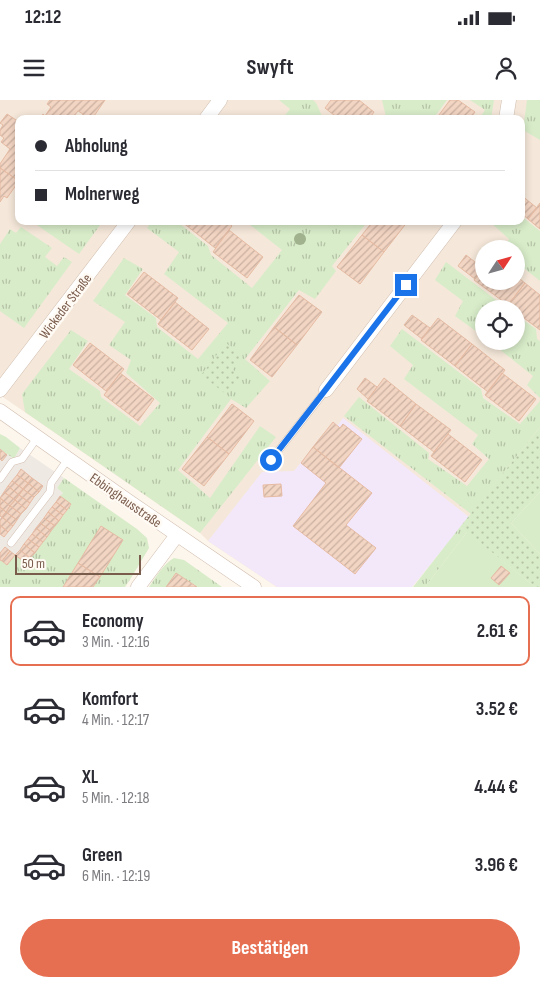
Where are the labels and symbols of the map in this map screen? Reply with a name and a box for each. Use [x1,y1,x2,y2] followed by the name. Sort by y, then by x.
[475,240,525,290] north arrow
[36,271,95,342] street label: Wickeder Straße
[395,274,417,296] route end
[260,449,282,471] route start
[87,469,165,531] street label: Ebbinghausstraße
[15,552,141,575] scale bar

